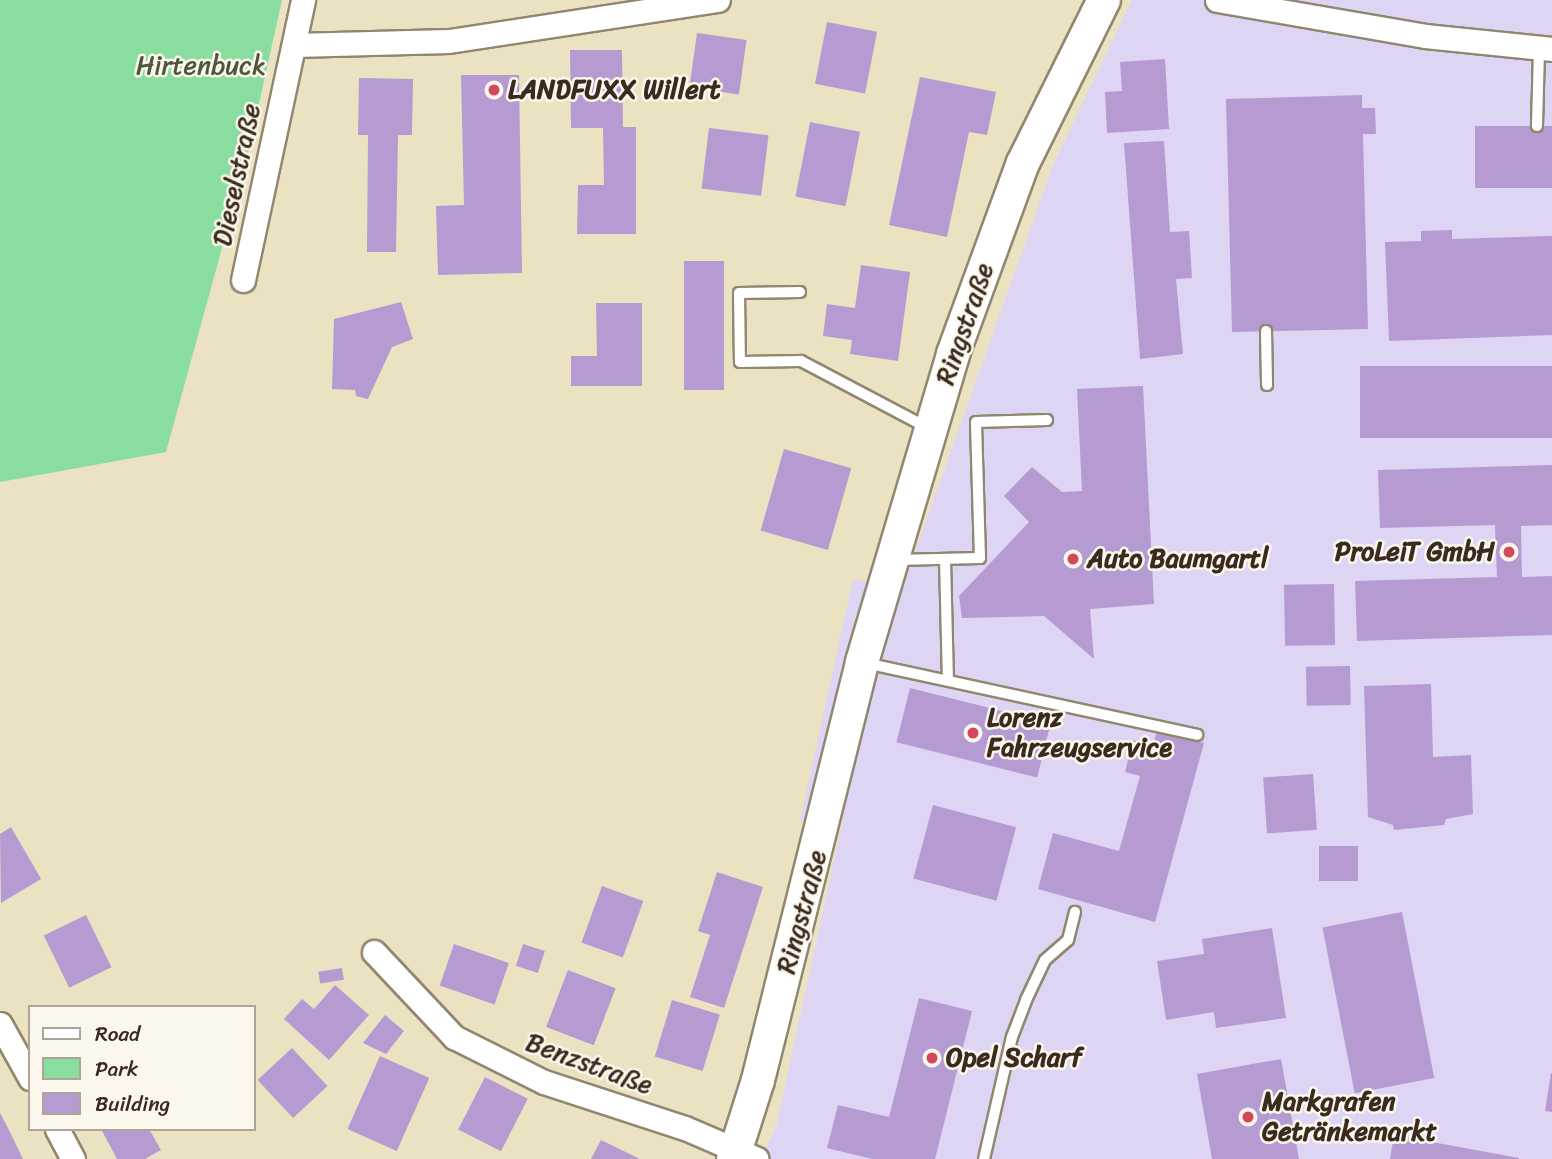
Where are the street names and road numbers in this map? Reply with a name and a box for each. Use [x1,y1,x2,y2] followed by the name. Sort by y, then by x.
[207,101,267,249] street label: Dieselstraße
[930,259,1000,389] street label: Ringstraße
[771,847,833,977] street label: Ringstraße
[521,1027,657,1101] street label: Benzstraße

